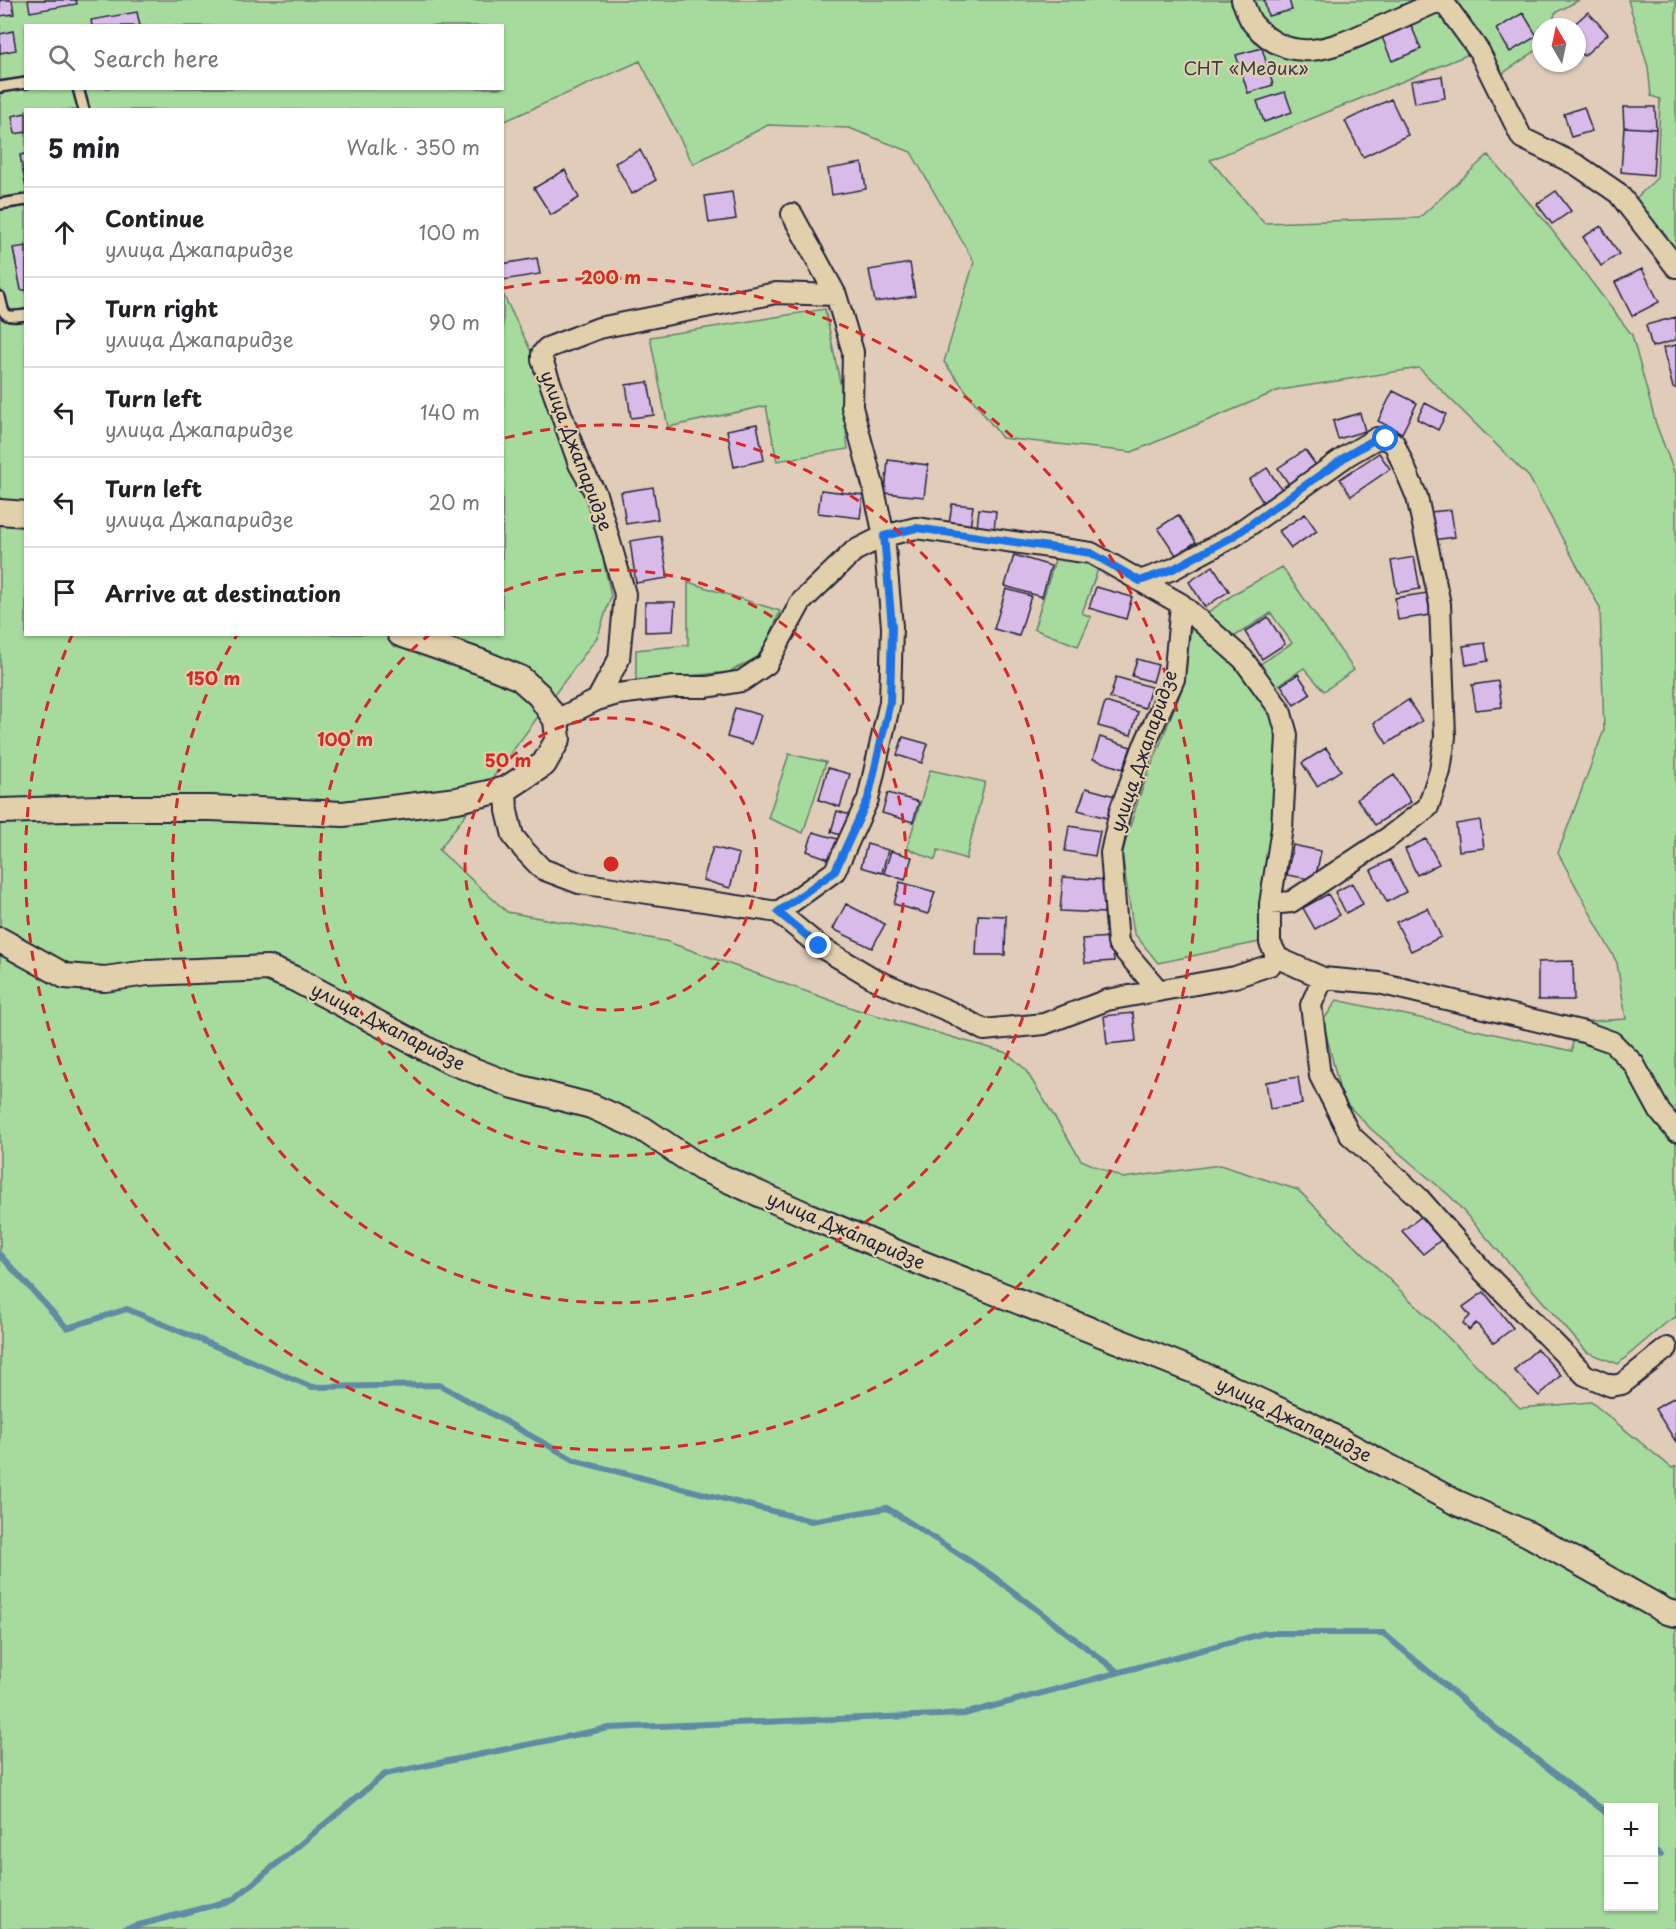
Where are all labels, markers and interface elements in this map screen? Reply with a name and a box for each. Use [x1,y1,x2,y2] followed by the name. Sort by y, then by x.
[1532,18,1586,72] north arrow
[24,24,504,90] search box
[45,41,78,74] icon: search
[93,41,219,74] text: Search here
[1183,54,1309,81] park label: СНТ «Медик»
[48,128,120,167] text: 5 min
[347,132,480,162] text: Walk · 350 m
[105,201,204,234] text: Continue
[48,216,81,249] icon: ahead
[419,217,480,247] text: 100 m
[105,234,294,264] text: улица Джапаридзе
[581,263,641,290] text: 200 m
[105,291,218,324] text: Turn right
[48,306,81,339] icon: right
[429,307,480,337] text: 90 m
[105,324,294,354] text: улица Джапаридзе
[534,366,620,535] street label: улица Джапаридзе
[105,381,202,414] text: Turn left
[48,396,81,429] icon: left
[420,397,480,427] text: 140 m
[105,414,294,444] text: улица Джапаридзе
[1372,425,1398,451] route start
[105,471,202,504] text: Turn left
[48,486,81,519] icon: left
[428,487,480,517] text: 20 m
[105,504,294,534] text: улица Джапаридзе
[48,576,81,609] icon: arrive
[105,576,341,609] text: Arrive at destination
[186,664,240,691] text: 150 m
[1102,666,1183,835] street label: улица Джапаридзе
[317,725,373,752] text: 100 m
[485,746,531,773] text: 50 m
[601,854,621,874] centre of rings
[805,932,831,958] route end
[307,975,471,1076] street label: улица Джапаридзе
[763,1184,930,1275] street label: улица Джапаридзе
[1212,1369,1377,1468] street label: улица Джапаридзе
[1604,1803,1658,1911] map controls
[1604,1803,1658,1857] button: +
[1604,1857,1658,1911] button: −

